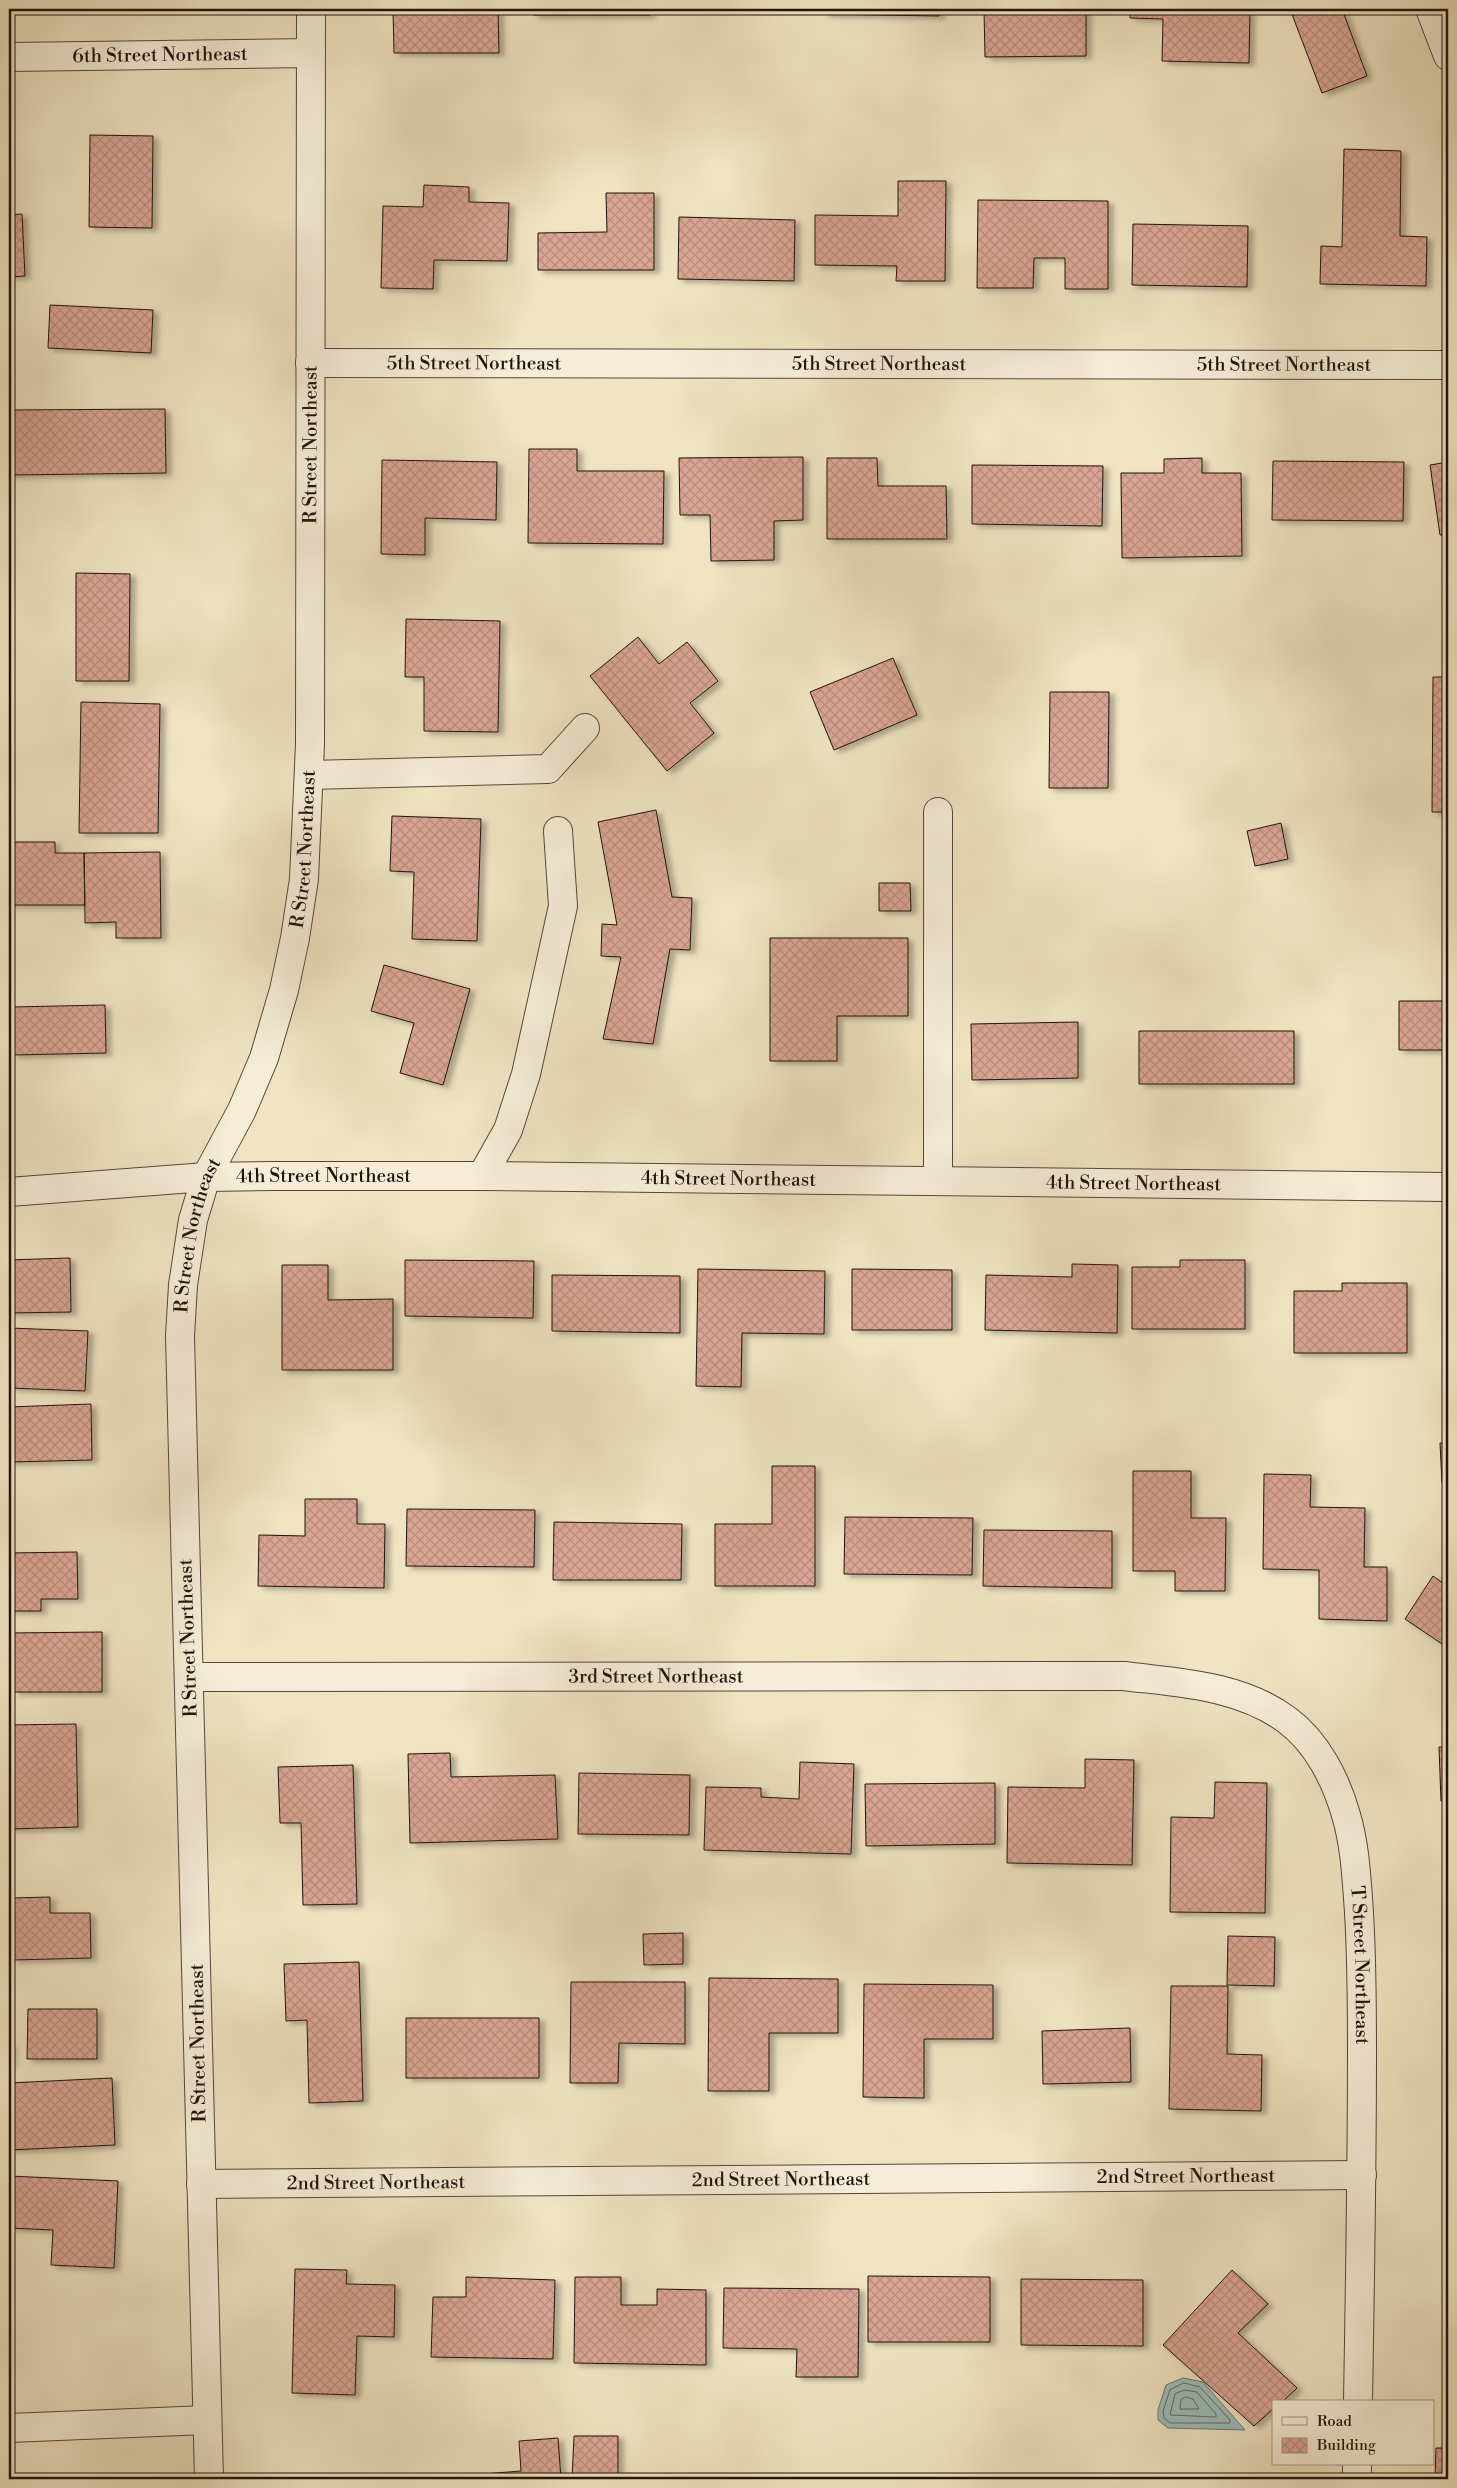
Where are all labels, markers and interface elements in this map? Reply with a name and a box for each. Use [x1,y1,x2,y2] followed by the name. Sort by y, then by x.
[72,42,248,68] street label: 6th Street Northeast
[387,351,561,375] street label: 5th Street Northeast
[792,352,966,376] street label: 5th Street Northeast
[1197,353,1371,377] street label: 5th Street Northeast
[298,365,323,524] street label: R Street Northeast
[285,769,321,930] street label: R Street Northeast
[169,1153,226,1313] street label: R Street Northeast
[236,1164,411,1189] street label: 4th Street Northeast
[641,1166,816,1192] street label: 4th Street Northeast
[1046,1170,1221,1196] street label: 4th Street Northeast
[173,1558,203,1718] street label: R Street Northeast
[569,1664,744,1689] street label: 3rd Street Northeast
[1345,1885,1374,2045] street label: T Street Northeast
[185,1963,211,2122] street label: R Street Northeast
[1097,2164,1276,2189] street label: 2nd Street Northeast
[692,2167,871,2192] street label: 2nd Street Northeast
[287,2170,466,2195] street label: 2nd Street Northeast
[1272,2400,1434,2466] legend
[1317,2412,1352,2431] text: Road
[1316,2436,1376,2455] text: Building

